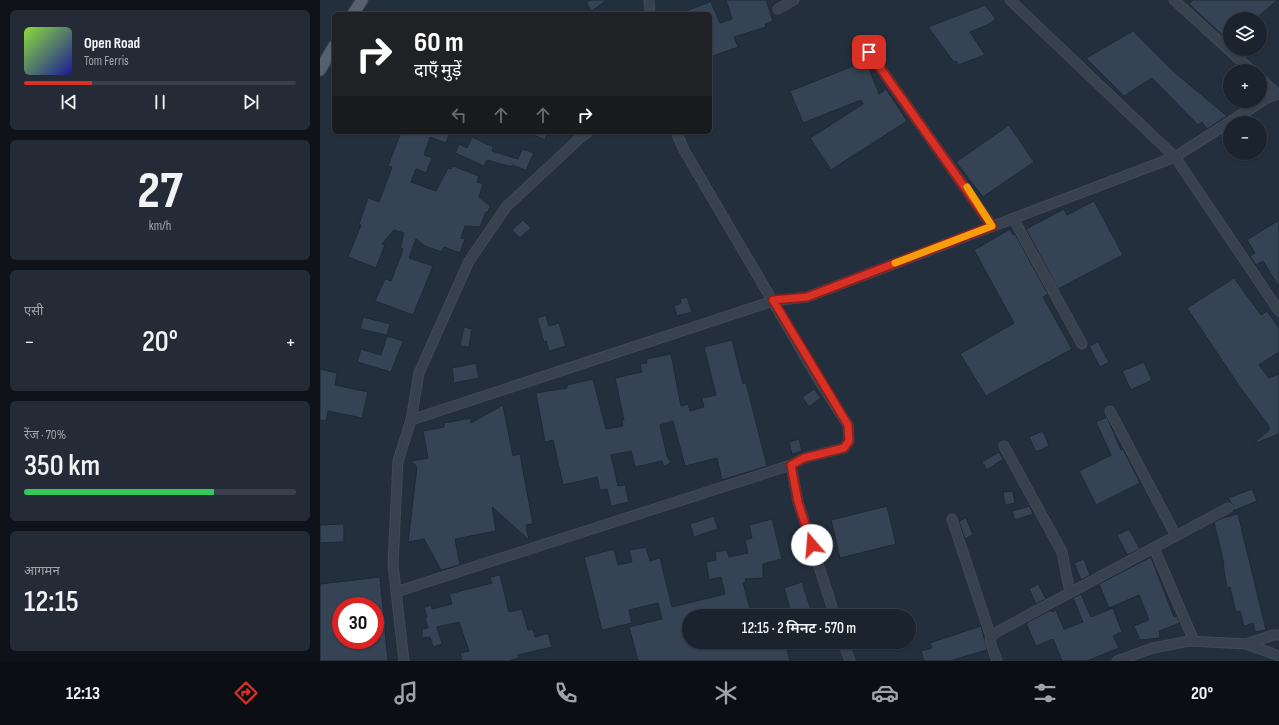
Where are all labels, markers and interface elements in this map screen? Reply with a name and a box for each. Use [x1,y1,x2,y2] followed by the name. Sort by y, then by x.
[1223,12,1267,160] map controls
[1223,12,1267,56] button: layers
[414,26,463,59] text: 60 m
[348,28,400,80] icon: right
[84,34,140,53] text: Open Road
[852,35,886,69] pin
[858,41,880,63] icon: arrive
[84,53,129,69] text: Tom Ferris
[414,60,461,81] text: दाएँ मुड़ें
[1223,64,1267,108] button: +
[58,91,80,113] icon: previous
[149,91,171,113] icon: pause
[240,91,262,113] icon: next
[448,104,470,126] icon: left
[490,104,512,126] icon: ahead
[532,104,554,126] icon: ahead
[574,104,596,126] icon: right
[1223,116,1267,160] button: −
[137,160,183,223] text: 27
[149,218,171,234] text: km/h
[24,303,43,319] text: एसी
[142,324,178,360] text: 20°
[24,329,35,356] text: −
[285,329,296,356] text: +
[24,427,66,443] text: रेंज · 70%
[24,448,100,484] text: 350 km
[791,524,833,566] position arrow
[24,563,60,579] text: आगमन
[24,584,79,620] text: 12:15
[332,597,384,649] speed limit sign: 30
[742,619,856,638] text: 12:15 · 2 मिनट · 570 m
[232,679,260,707] icon: directions
[392,679,420,707] icon: music
[552,679,580,707] icon: phone
[712,679,740,707] icon: climate
[871,679,899,707] icon: car
[1031,679,1059,707] icon: filters
[66,683,100,704] text: 12:13
[1191,683,1213,704] text: 20°

